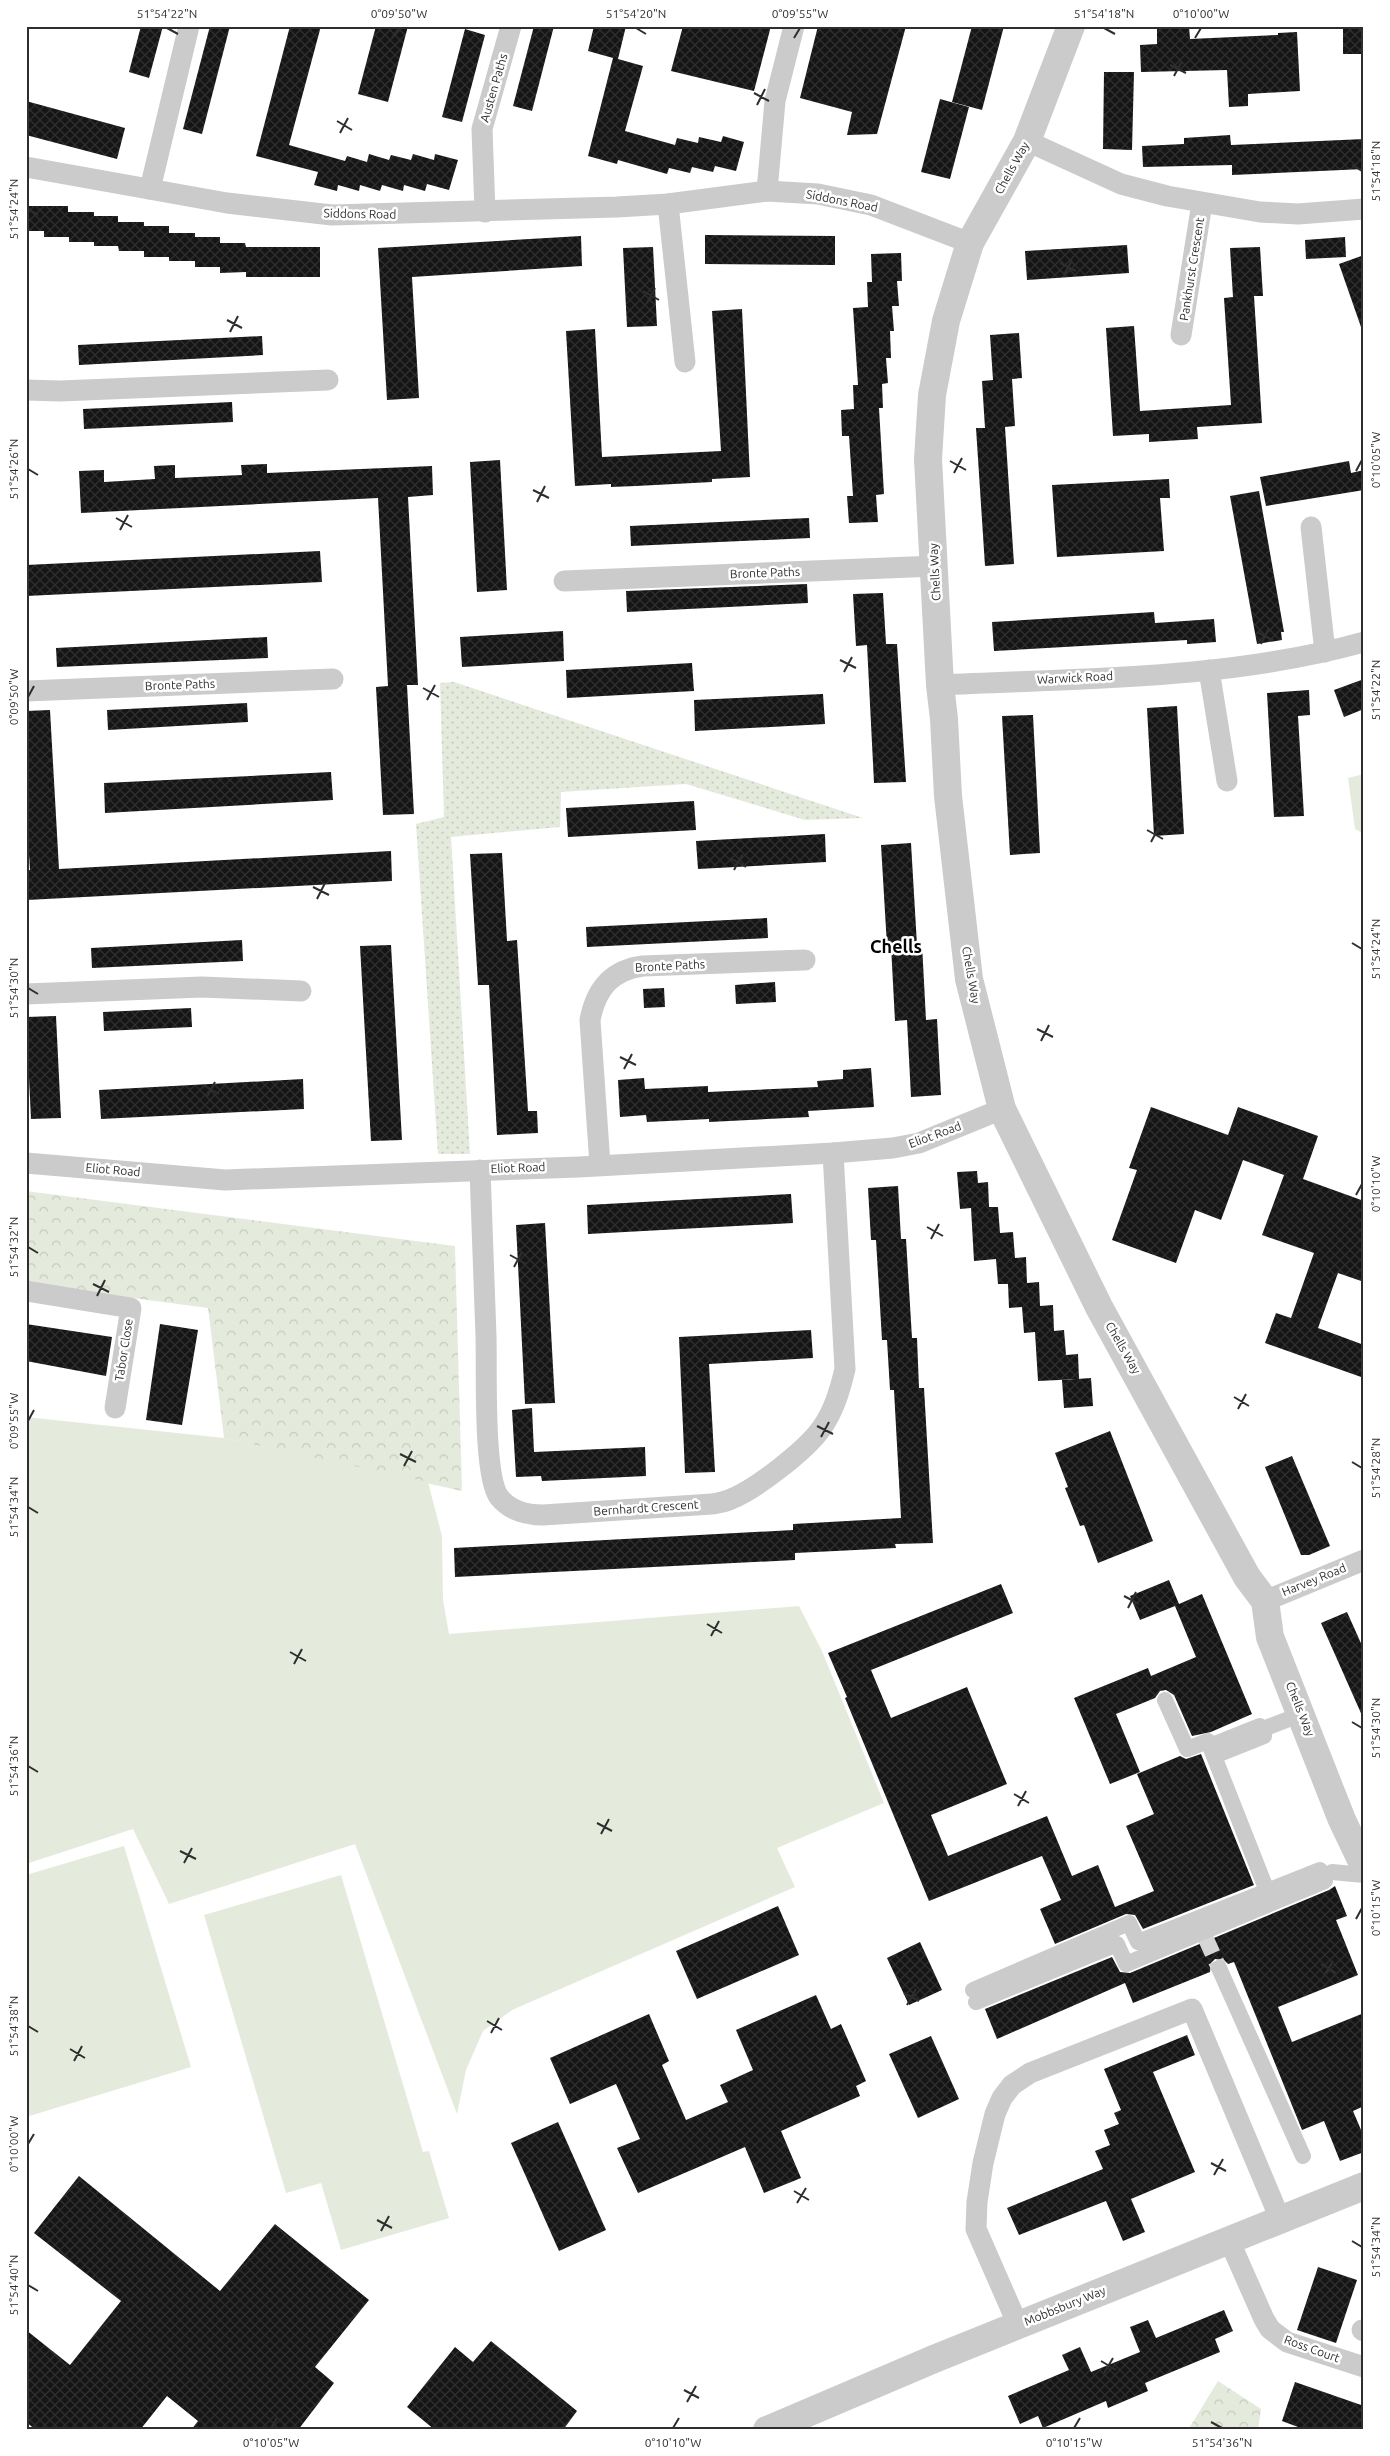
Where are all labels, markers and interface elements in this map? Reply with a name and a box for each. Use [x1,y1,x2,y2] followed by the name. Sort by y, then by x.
[137,7,197,20] text: 51°54'22"N
[371,7,427,20] text: 0°09'50"W
[606,7,666,20] text: 51°54'20"N
[772,7,828,20] text: 0°09'55"W
[1074,7,1134,20] text: 51°54'18"N
[1173,7,1229,20] text: 0°10'00"W
[478,52,510,124] street label: Austen Paths
[992,139,1031,196] street label: Chells Way
[1369,141,1382,201] text: 51°54'18"N
[7,179,20,239] text: 51°54'24"N
[805,187,879,214] street label: Siddons Road
[324,206,396,221] street label: Siddons Road
[1177,216,1206,322] street label: Pankhurst Crescent
[1369,432,1382,488] text: 0°10'05"W
[7,439,20,499] text: 51°54'26"N
[926,543,943,601] street label: Chells Way
[730,565,800,580] street label: Bronte Paths
[1369,660,1382,720] text: 51°54'22"N
[7,669,20,725] text: 0°09'50"W
[1037,669,1113,686] street label: Warwick Road
[145,677,215,692] street label: Bronte Paths
[1369,919,1382,979] text: 51°54'24"N
[870,936,922,956] district label: Chells
[960,945,983,1005] street label: Chells Way
[635,957,705,974] street label: Bronte Paths
[7,958,20,1018] text: 51°54'30"N
[907,1119,963,1150] street label: Eliot Road
[1369,1156,1382,1212] text: 0°10'10"W
[490,1160,546,1175] street label: Eliot Road
[85,1161,141,1178] street label: Eliot Road
[7,1217,20,1277] text: 51°54'32"N
[112,1318,135,1382] street label: Tabor Close
[1103,1319,1144,1376] street label: Chells Way
[7,1393,20,1449] text: 0°09'55"W
[1369,1438,1382,1498] text: 51°54'28"N
[7,1477,20,1537] text: 51°54'34"N
[593,1497,699,1518] street label: Bernhardt Crescent
[1280,1561,1348,1598] street label: Harvey Road
[1284,1680,1317,1738] street label: Chells Way
[1369,1698,1382,1758] text: 51°54'30"N
[7,1736,20,1796] text: 51°54'36"N
[1369,1880,1382,1936] text: 0°10'15"W
[7,1996,20,2056] text: 51°54'38"N
[7,2116,20,2172] text: 0°10'00"W
[1369,2217,1382,2277] text: 51°54'34"N
[7,2255,20,2315] text: 51°54'40"N
[1022,2283,1108,2328] street label: Mobbsbury Way
[1283,2332,1342,2365] street label: Ross Court
[243,2436,299,2449] text: 0°10'05"W
[645,2436,701,2449] text: 0°10'10"W
[1046,2436,1102,2449] text: 0°10'15"W
[1192,2436,1252,2449] text: 51°54'36"N

